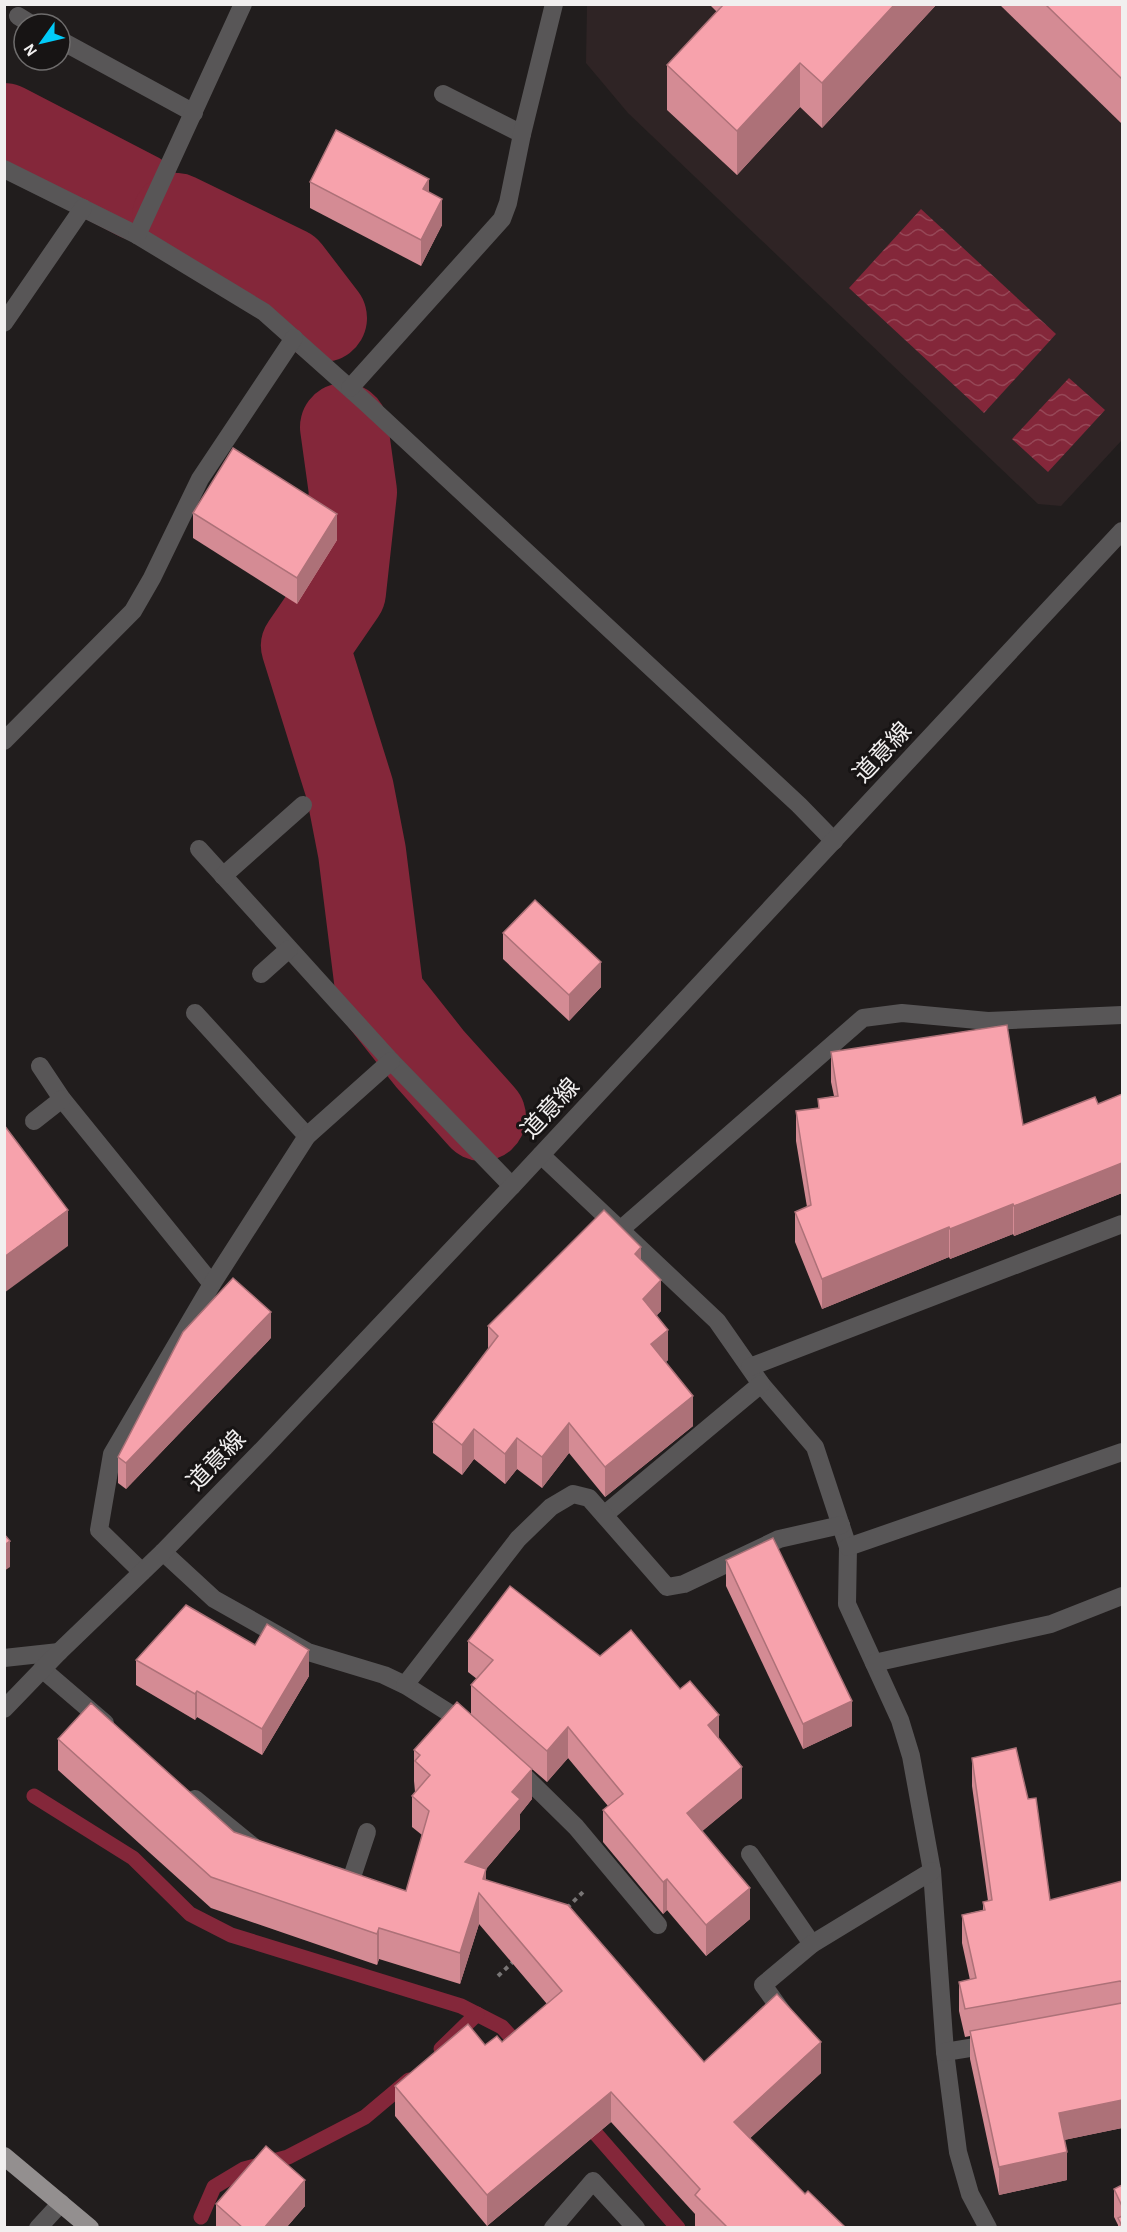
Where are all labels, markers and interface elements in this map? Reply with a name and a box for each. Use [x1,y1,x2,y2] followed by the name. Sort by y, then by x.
[12,12,72,72] north arrow
[21,41,40,59] text: N
[848,717,916,788] street label: 道意線
[516,1073,584,1144] street label: 道意線
[182,1425,251,1495] street label: 道意線

